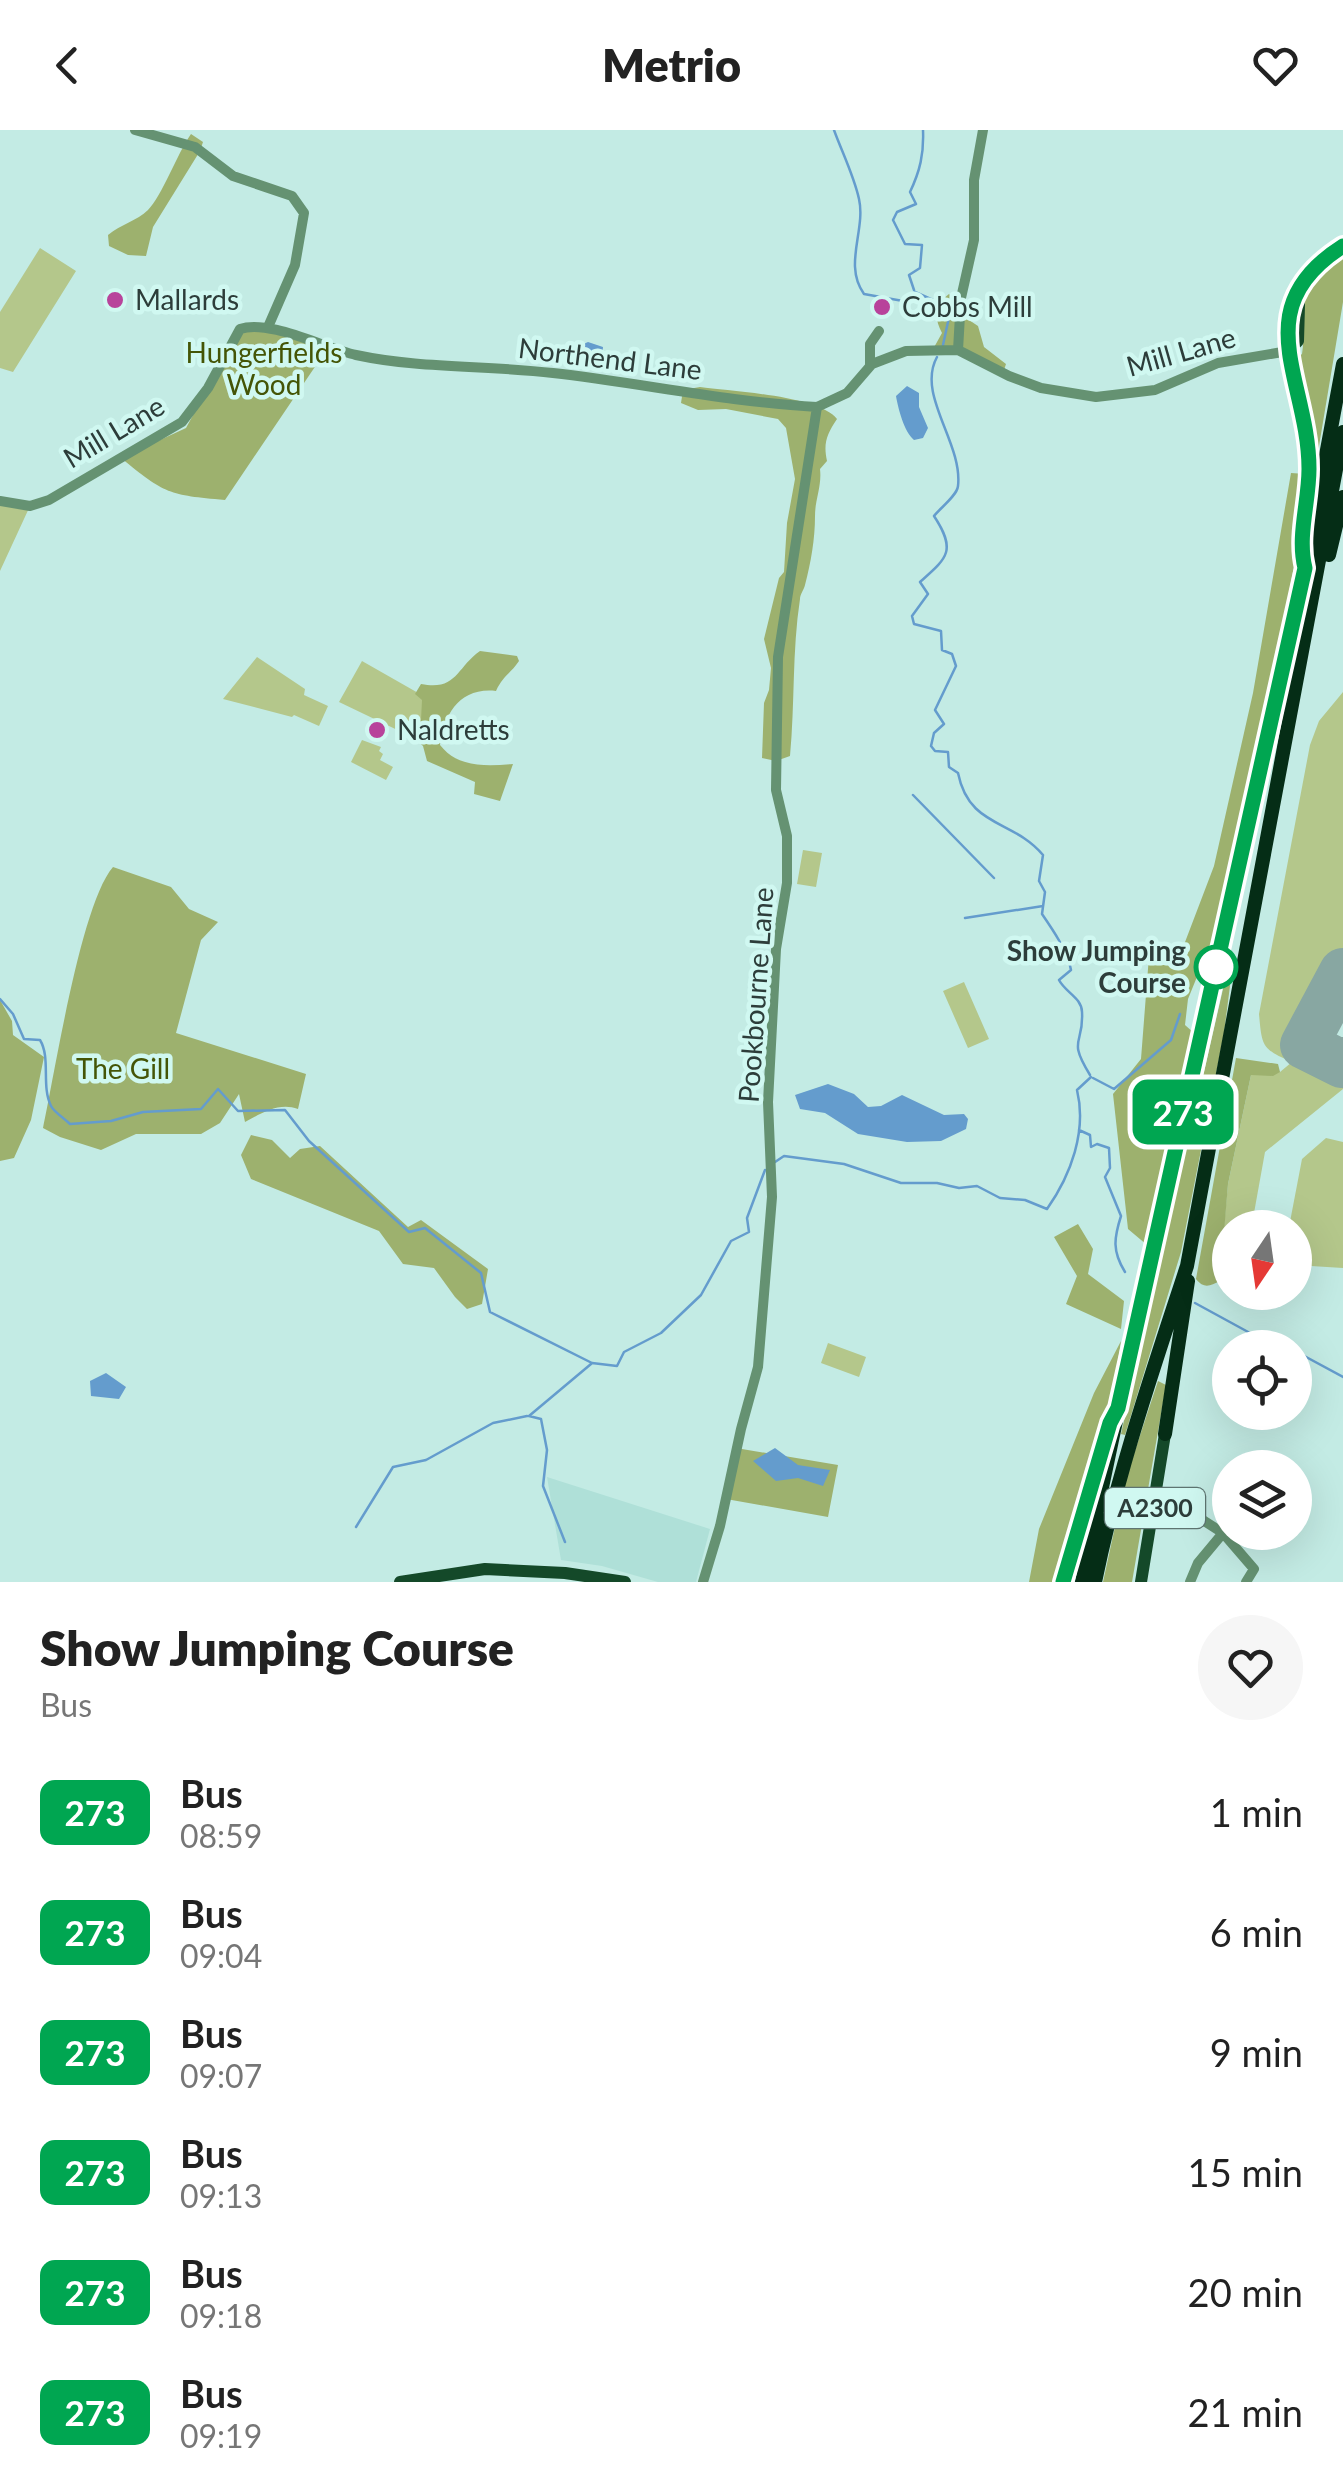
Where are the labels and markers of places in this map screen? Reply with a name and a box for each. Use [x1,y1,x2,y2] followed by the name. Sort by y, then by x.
[135,282,239,316] place label: Mallards
[104,289,126,311] marker: Mallards
[902,289,1033,323] place label: Cobbs Mill
[871,296,893,318] marker: Cobbs Mill
[397,712,510,746] place label: Naldretts
[366,719,388,741] marker: Naldretts
[1007,933,1186,999] place label: Show Jumping Course
[1195,946,1237,988] marker: Show Jumping Course

